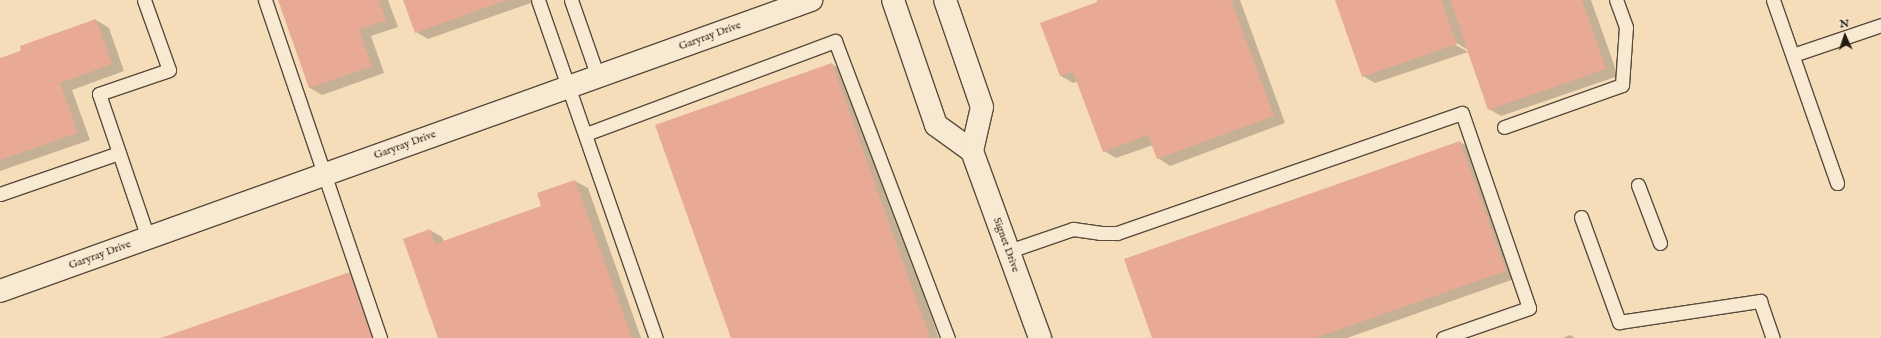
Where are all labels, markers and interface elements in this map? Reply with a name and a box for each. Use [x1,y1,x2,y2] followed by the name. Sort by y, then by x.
[1825,16,1865,56] north arrow
[1839,17,1849,31] text: N
[677,19,743,53] street label: Garyray Drive
[372,128,438,162] street label: Garyray Drive
[990,216,1022,274] street label: Signet Drive
[67,238,133,272] street label: Garyray Drive

